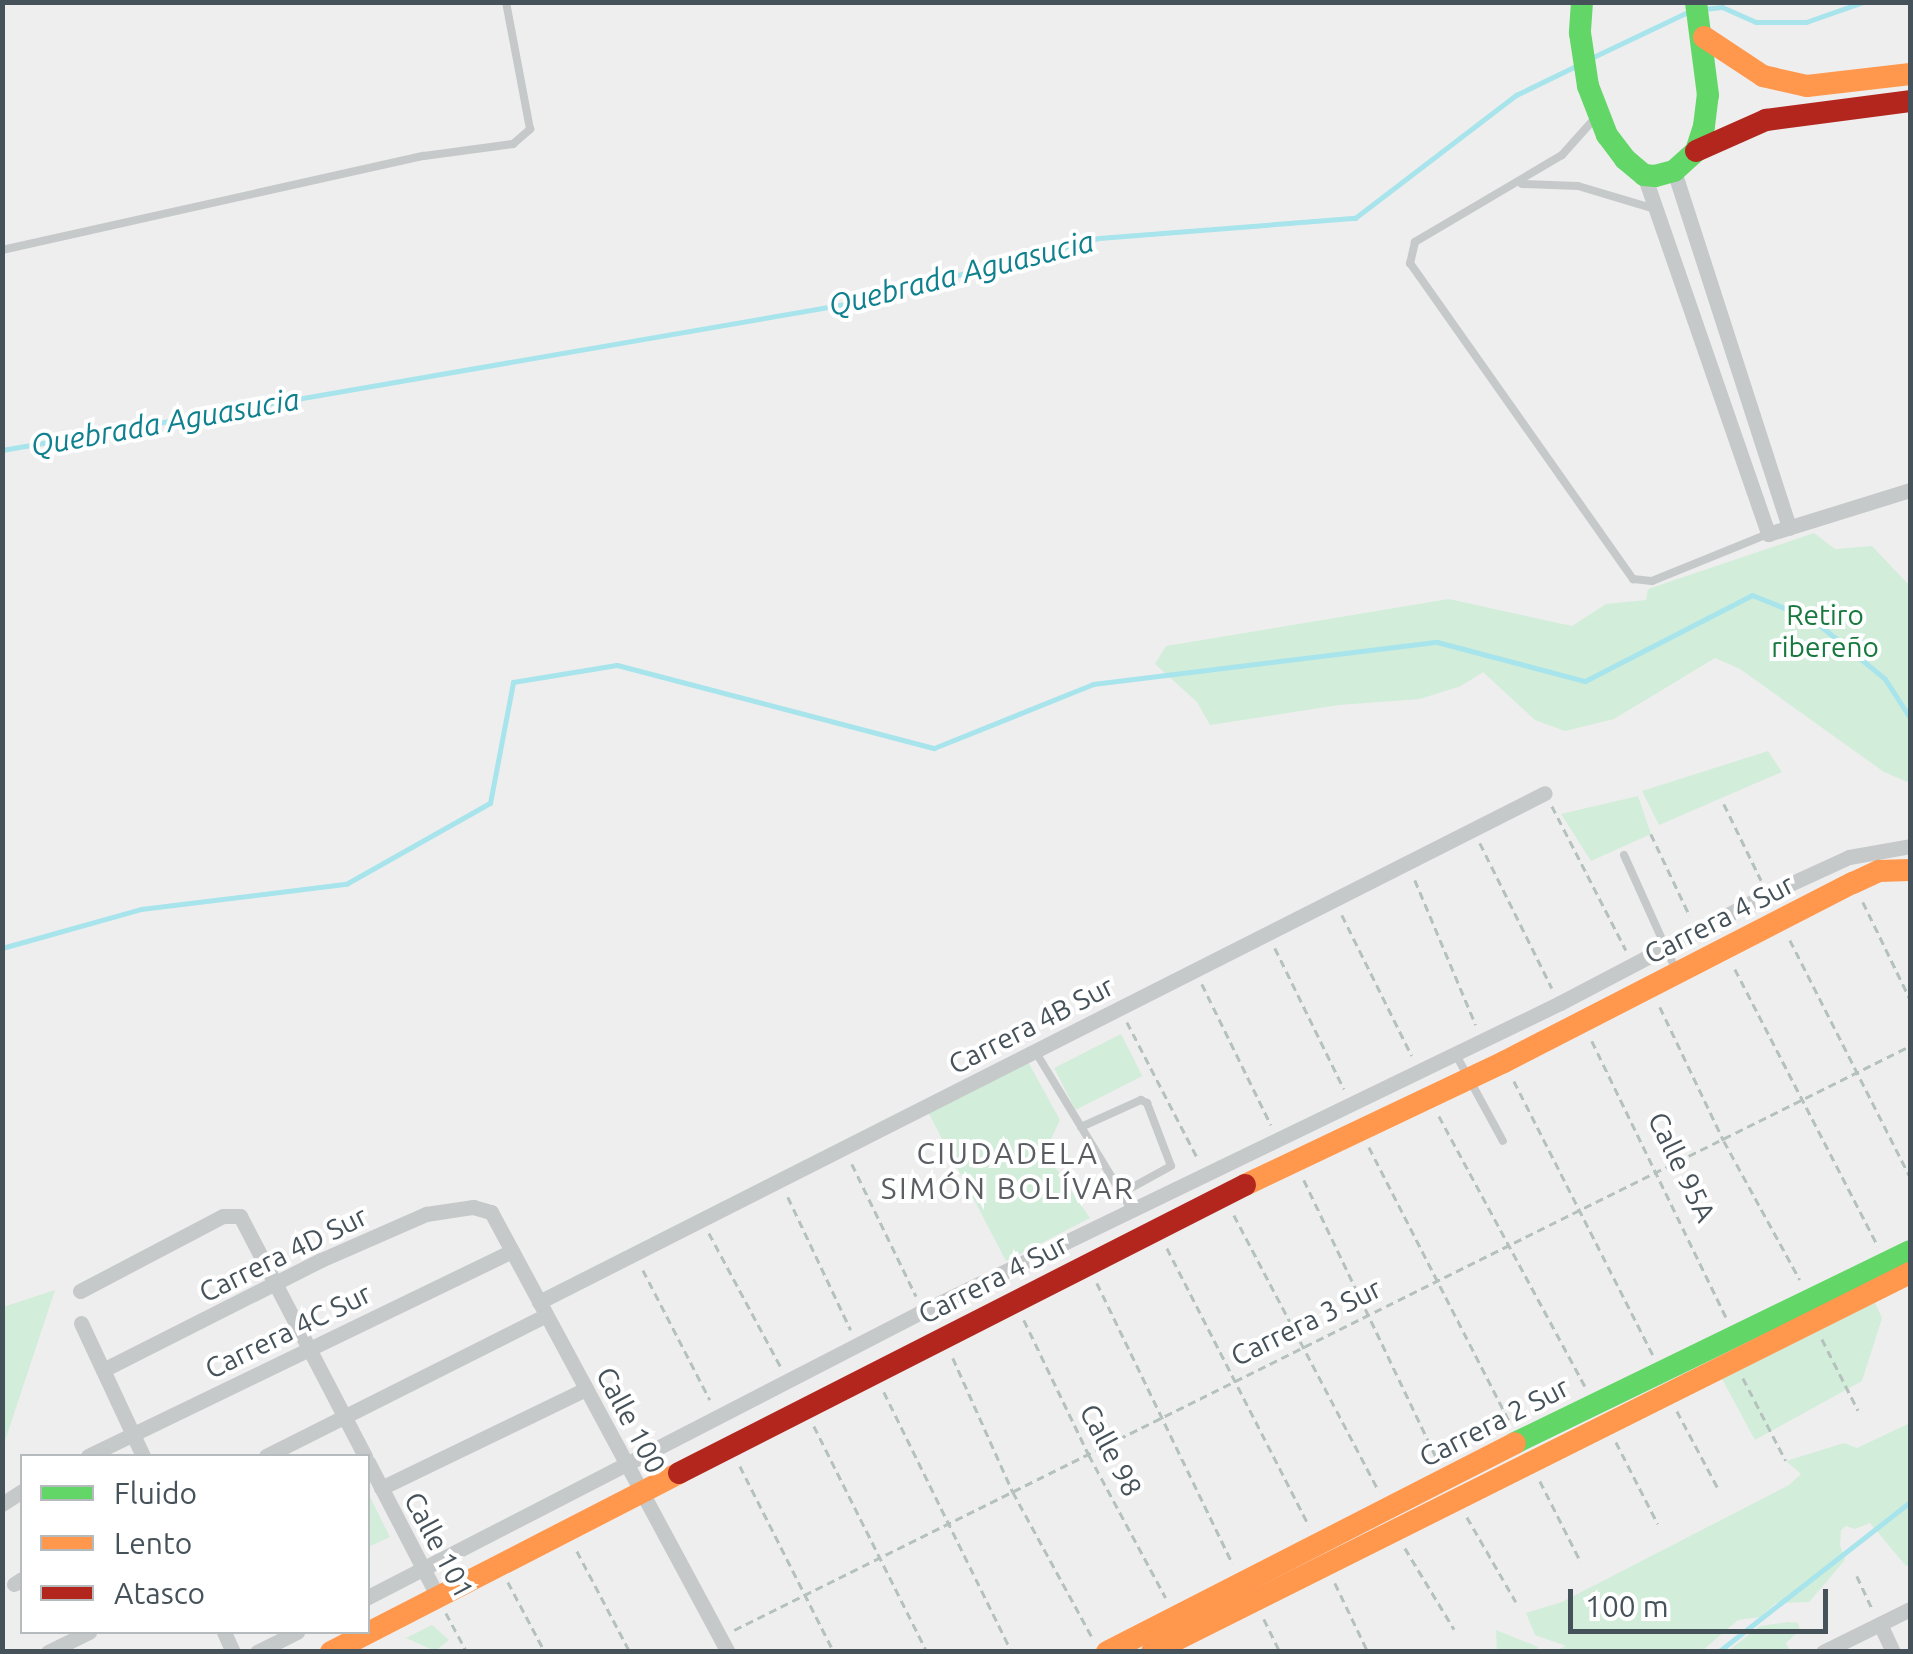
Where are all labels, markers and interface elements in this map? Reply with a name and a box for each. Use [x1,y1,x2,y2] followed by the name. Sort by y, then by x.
[825,223,1097,323] water label: Quebrada Aguasucia
[28,381,302,463] water label: Quebrada Aguasucia
[1771,598,1879,664] park label: Retiro ribereño
[1639,867,1799,971] street label: Carrera 4 Sur
[943,969,1119,1081] street label: Carrera 4B Sur
[1641,1107,1723,1227] street label: Calle 95A
[881,1135,1135,1206] district label: CIUDADELA SIMÓN BOLÍVAR
[193,1199,373,1309] street label: Carrera 4D Sur
[913,1227,1073,1331] street label: Carrera 4 Sur
[1225,1271,1387,1373] street label: Carrera 3 Sur
[200,1276,376,1386] street label: Carrera 4C Sur
[589,1361,673,1479] street label: Calle 100
[1414,1370,1574,1474] street label: Carrera 2 Sur
[1073,1398,1149,1502] street label: Calle 98
[20,1454,370,1634] legend
[114,1476,197,1510] text: Fluido
[397,1486,481,1604] street label: Calle 101
[114,1526,192,1560] text: Lento
[1573,1569,1833,1631] scale bar
[114,1576,205,1610] text: Atasco
[1585,1589,1669,1623] text: 100 m

